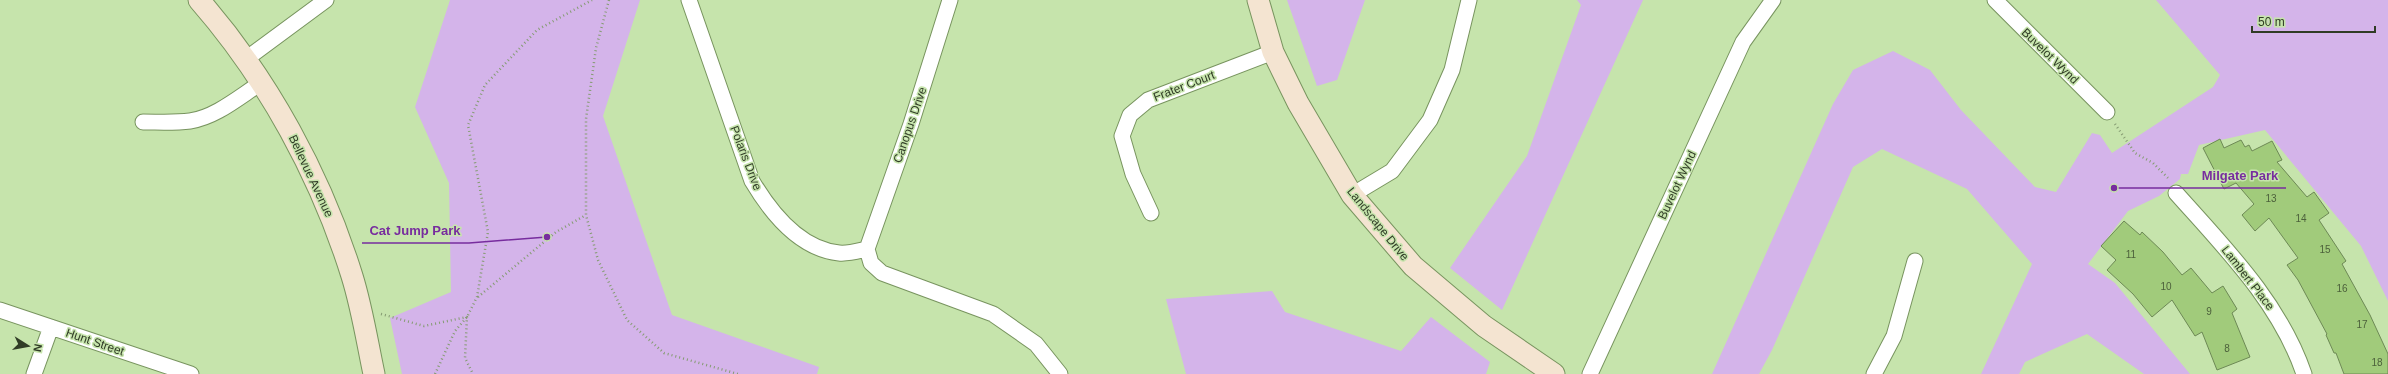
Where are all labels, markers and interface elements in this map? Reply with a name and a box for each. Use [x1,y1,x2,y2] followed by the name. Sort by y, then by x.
[2252,8,2375,34] scale bar
[2258,15,2285,29] text: 50 m
[2019,25,2081,87] street label: Buvelot Wynd
[1151,68,1217,104] street label: Frater Court
[890,85,930,165] street label: Canopus Drive
[727,124,765,193] street label: Polaris Drive
[286,133,336,220] street label: Bellevue Avenue
[1655,149,1699,221] street label: Buvelot Wynd
[2193,163,2286,188] callout: Milgate Park
[2202,168,2279,183] text: Milgate Park
[1344,185,1412,264] street label: Landscape Drive
[2265,193,2277,204] house number: 13
[2295,213,2307,224] house number: 14
[362,218,469,243] callout: Cat Jump Park
[369,223,461,238] text: Cat Jump Park
[2219,243,2278,313] street label: Lambert Place
[2319,244,2331,255] house number: 15
[2126,249,2137,260] house number: 11
[2160,281,2172,292] house number: 10
[2336,283,2348,294] house number: 16
[2206,306,2212,317] house number: 9
[2356,319,2368,330] house number: 17
[64,325,127,359] street label: Hunt Street
[8,326,48,366] north arrow
[31,343,44,353] text: N
[2224,343,2230,354] house number: 8
[2371,357,2383,368] house number: 18

